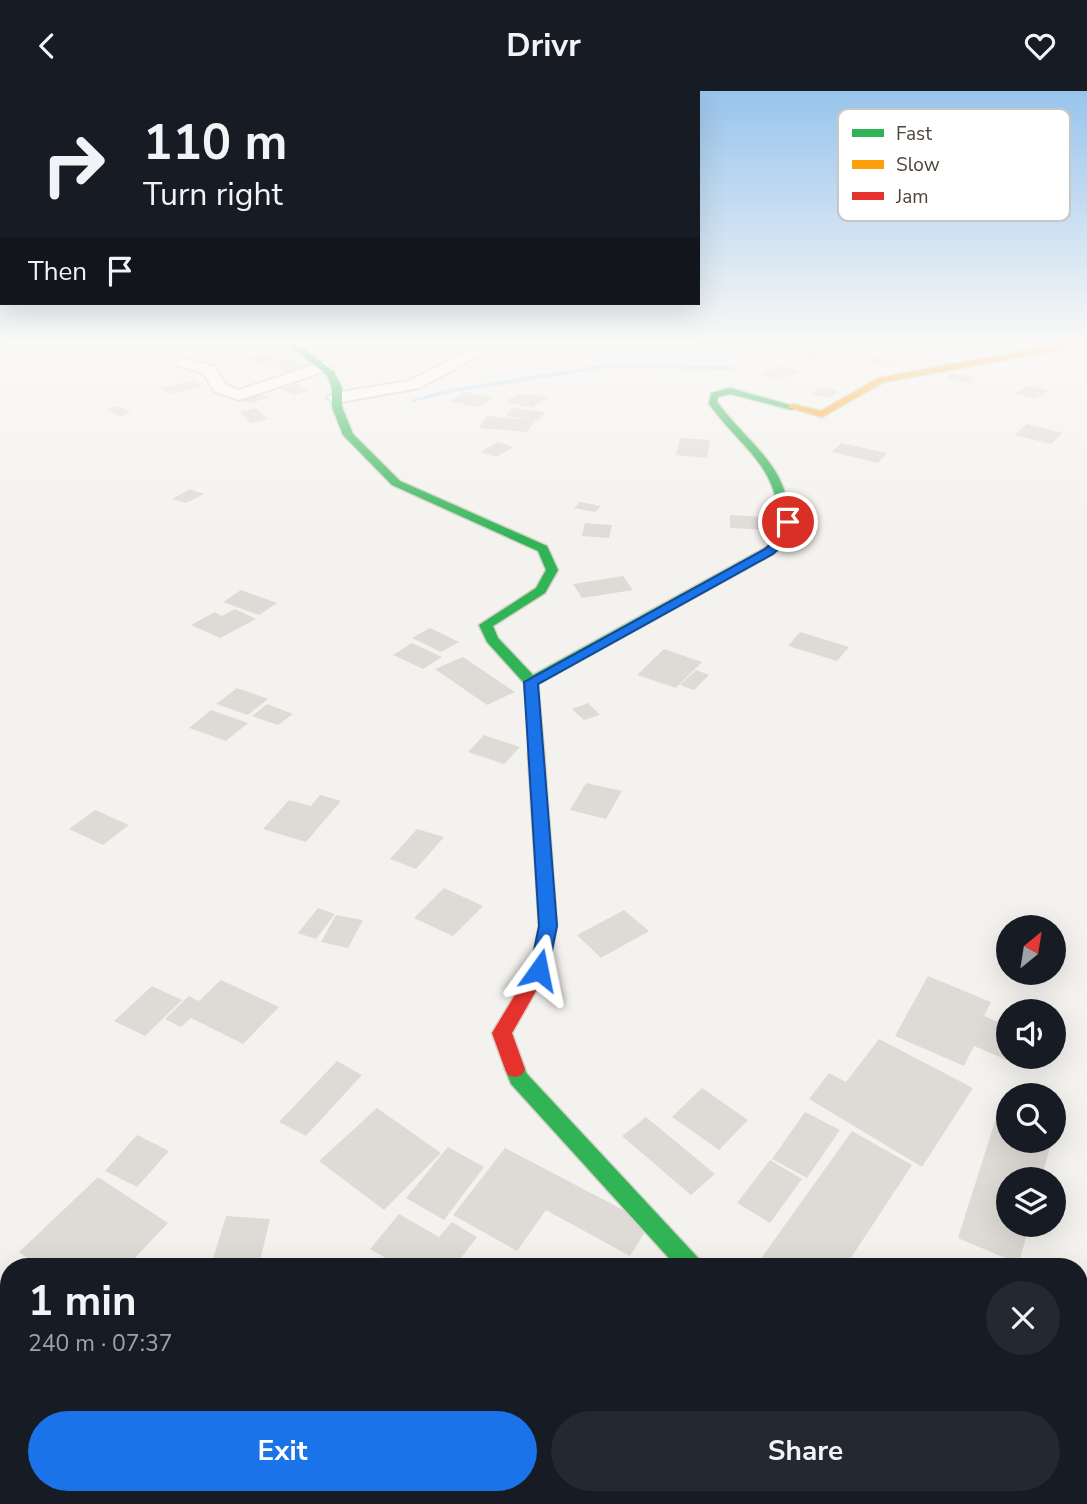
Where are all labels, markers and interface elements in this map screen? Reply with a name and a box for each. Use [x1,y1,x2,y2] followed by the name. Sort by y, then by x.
[506,24,581,67] text: Drivr
[28,27,66,65] icon: back
[1021,27,1059,65] icon: heart
[143,109,287,176] text: 110 m
[838,109,1070,221] legend
[28,119,119,210] icon: right
[896,121,932,147] text: Fast
[896,152,940,178] text: Slow
[143,173,283,216] text: Turn right
[895,184,929,210] text: Jam
[101,252,139,290] icon: arrive
[28,254,87,289] text: Then
[758,492,818,552] pin
[769,503,807,541] icon: arrive
[996,915,1066,985] north arrow
[996,915,1066,1237] map controls
[502,933,576,1007] position arrow
[996,999,1066,1069] button: sound
[996,1083,1066,1153] button: search
[996,1167,1066,1237] button: layers
[28,1273,137,1330] text: 1 min
[986,1281,1060,1355] button: close
[28,1328,173,1359] text: 240 m · 07:37
[28,1411,537,1491] button: Exit
[551,1411,1060,1491] button: Share

